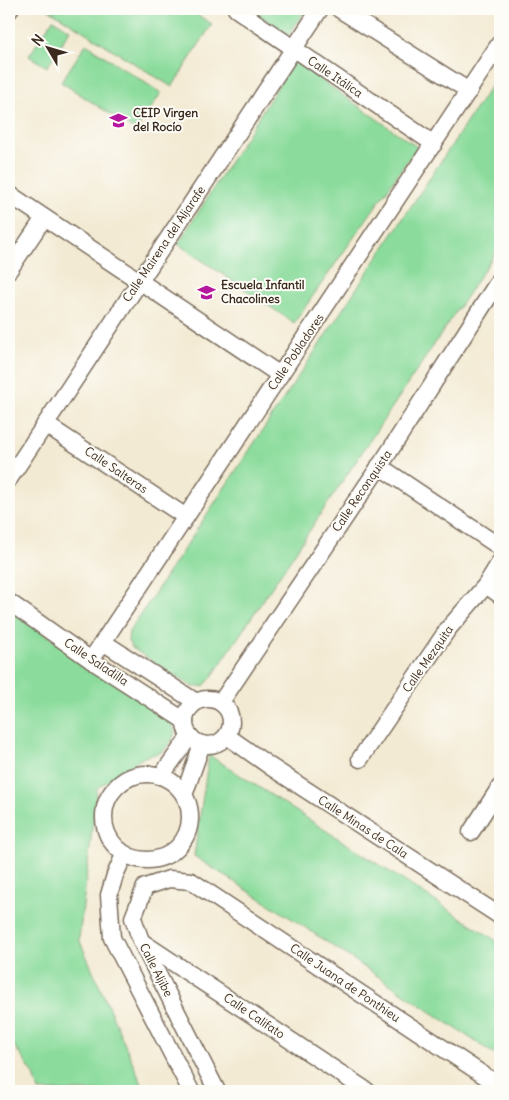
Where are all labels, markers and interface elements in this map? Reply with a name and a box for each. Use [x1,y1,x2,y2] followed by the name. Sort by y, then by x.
[22,22,72,72] north arrow
[28,31,48,49] text: N
[305,53,366,101] street label: Calle Itálica
[133,105,198,134] place label: CEIP Virgen del Rocío
[109,110,129,130] school or university icon: CEIP Virgen del Rocío
[119,183,208,305] street label: Calle Mairena del Aljarafe
[221,277,305,306] place label: Escuela Infantil Chacolines
[197,282,217,302] school or university icon: Escuela Infantil Chacolines
[264,310,327,393] street label: Calle Pobladores
[82,443,151,496] street label: Calle Salteras
[329,447,395,535] street label: Calle Reconquista
[399,622,456,695] street label: Calle Mezquita
[61,635,131,689] street label: Calle Saladilla
[315,792,411,861] street label: Calle Minas de Cala
[137,940,176,999] street label: Calle Aljibe
[287,940,403,1025] street label: Calle Juana de Ponthieu
[221,990,288,1042] street label: Calle Califato

